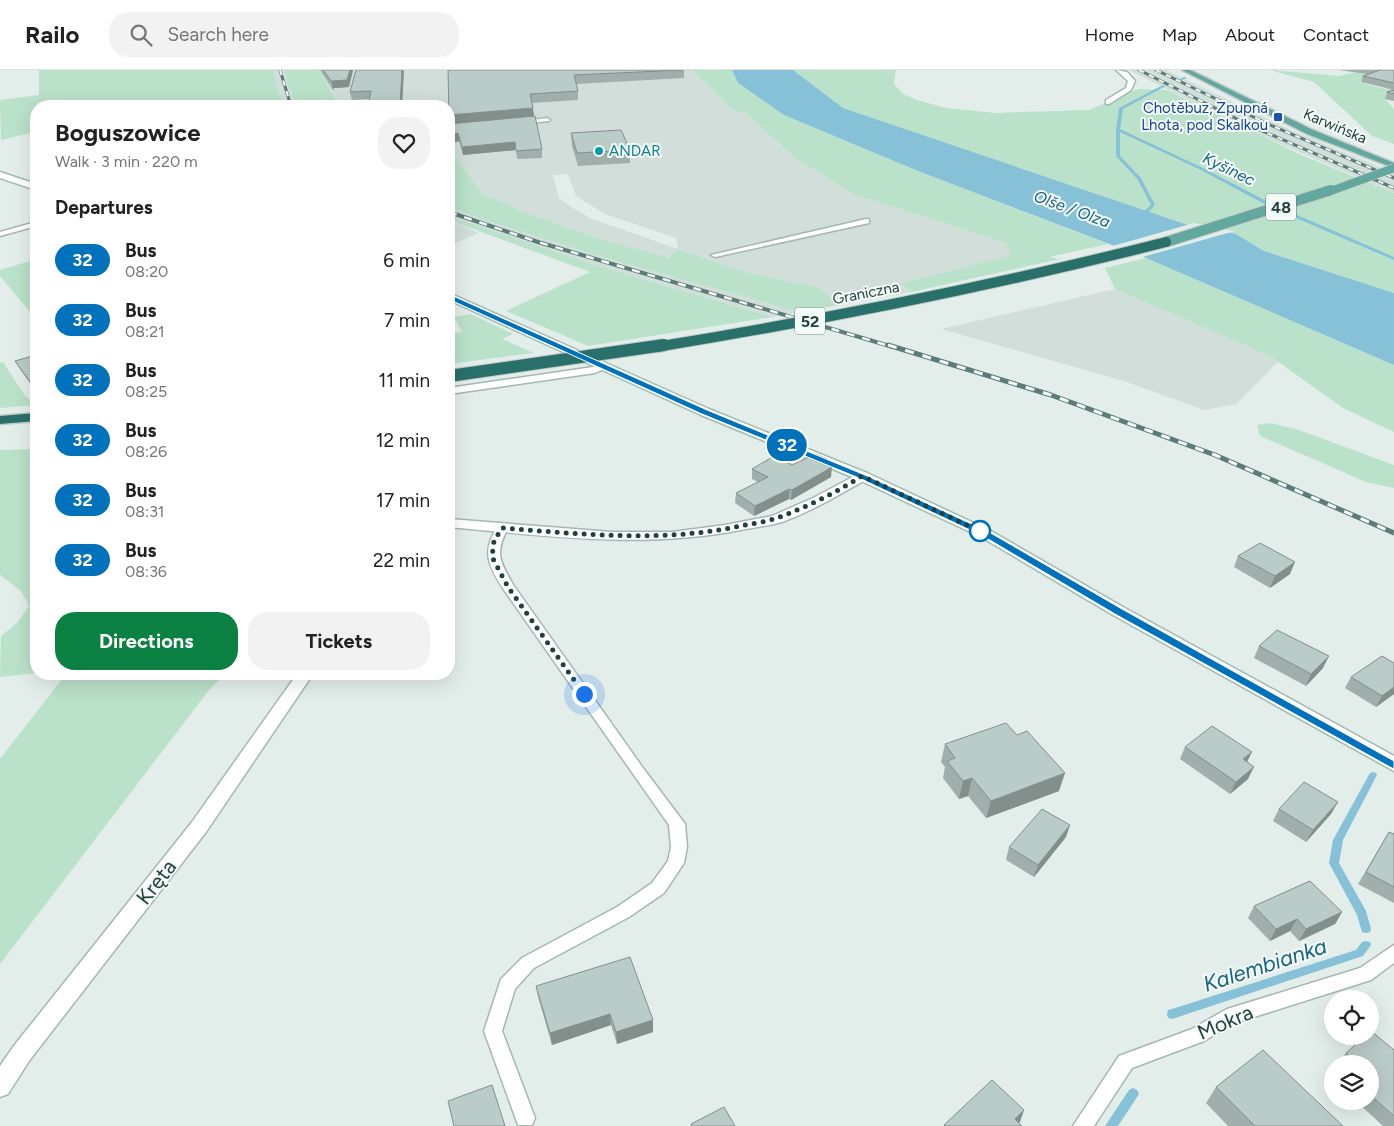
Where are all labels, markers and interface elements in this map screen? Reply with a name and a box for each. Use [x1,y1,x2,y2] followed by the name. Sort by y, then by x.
[109,12,459,57] search box
[25,20,79,49] text: Railo
[127,21,155,49] icon: search
[167,23,269,46] text: Search here
[1085,24,1134,46] text: Home
[1162,24,1197,46] text: Map
[1225,24,1275,46] text: About
[1303,24,1369,46] text: Contact
[1141,99,1268,134] place label: Chotěbuz, Zpupná Lhota, pod Skalkou
[1301,105,1369,147] street label: Karwińska
[1272,111,1284,123] marker: Chotěbuz, Zpupná Lhota, pod Skalkou
[378,117,430,169] button: heart
[55,118,200,147] text: Boguszowice
[609,142,661,160] place label: ANDAR
[593,145,605,157] marker: ANDAR
[1200,148,1258,190] water label: Kyšinec
[55,152,198,171] text: Walk · 3 min · 220 m
[1031,186,1113,232] water label: Olše / Olza
[1266,194,1296,220] road number: 48
[55,196,153,219] text: Departures
[125,239,156,262] text: Bus
[72,249,93,271] text: 32
[383,249,430,272] text: 6 min
[125,262,168,281] text: 08:20
[831,278,901,308] street label: Graniczna
[125,299,156,322] text: Bus
[795,308,825,334] road number: 52
[72,309,93,331] text: 32
[384,309,430,332] text: 7 min
[125,322,165,341] text: 08:21
[125,359,156,382] text: Bus
[72,369,93,391] text: 32
[378,369,430,392] text: 11 min
[125,382,167,401] text: 08:25
[125,419,156,442] text: Bus
[72,429,93,451] text: 32
[376,429,430,452] text: 12 min
[764,429,810,461] line badge: 32
[777,434,797,456] text: 32
[125,442,167,461] text: 08:26
[125,479,156,502] text: Bus
[72,489,93,511] text: 32
[376,489,430,512] text: 17 min
[125,502,164,521] text: 08:31
[969,520,991,542] unlabelled marker
[125,539,156,562] text: Bus
[72,549,93,571] text: 32
[373,549,430,572] text: 22 min
[125,562,167,581] text: 08:36
[55,612,238,670] button: Directions
[248,612,430,670] button: Tickets
[572,682,597,707] your location
[131,855,181,909] street label: Kręta
[1200,932,1330,998] water label: Kalembianka
[1324,990,1379,1110] map controls
[1324,990,1379,1045] button: locate
[1193,999,1257,1045] street label: Mokra
[1324,1055,1379,1110] button: layers

